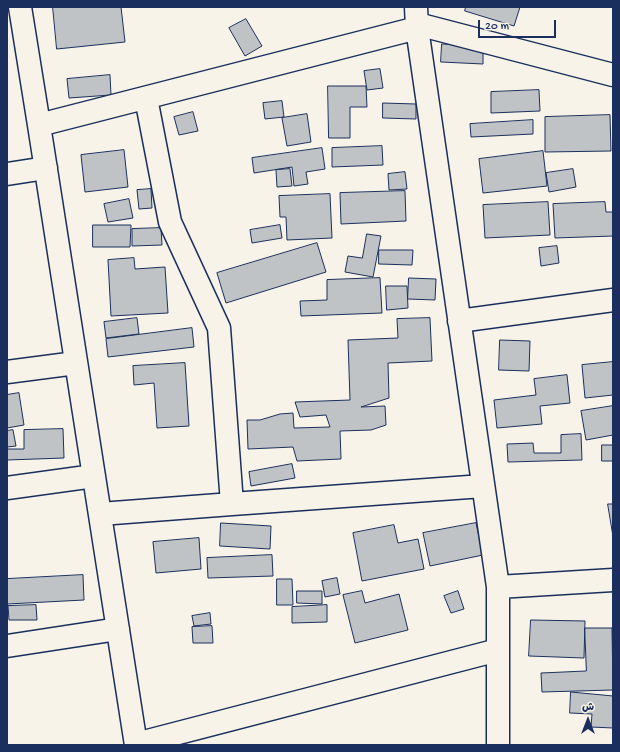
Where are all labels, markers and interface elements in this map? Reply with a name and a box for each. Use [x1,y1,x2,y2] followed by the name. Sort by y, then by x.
[480,12,558,38] scale bar
[485,20,509,34] text: 20 m
[568,700,608,740] north arrow
[582,702,594,714] text: ش

